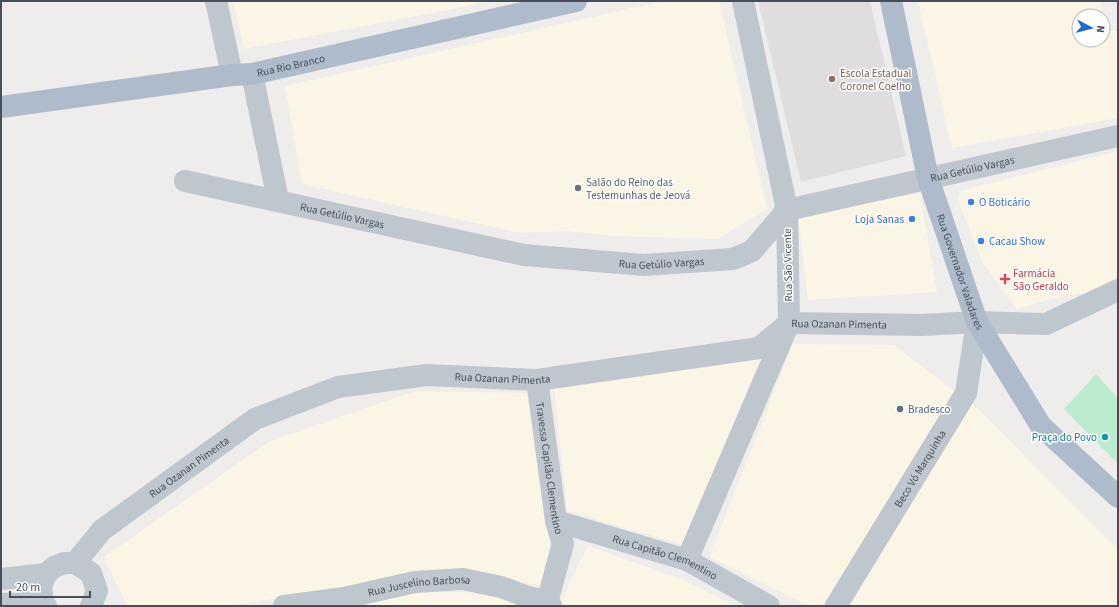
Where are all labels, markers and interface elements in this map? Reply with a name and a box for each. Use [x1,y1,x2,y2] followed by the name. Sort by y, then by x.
[1071,8,1111,48] north arrow
[1093,25,1108,34] text: N
[255,50,326,80] street label: Rua Rio Branco
[840,66,912,94] place label: Escola Estadual Coronel Coelho
[827,74,837,84] marker: Escola Estadual Coronel Coelho
[929,152,1016,185] street label: Rua Getúlio Vargas
[586,175,690,203] place label: Salão do Reino das Testemunhas de Jeová
[573,183,583,193] marker: Salão do Reino das Testemunhas de Jeová
[979,195,1030,210] place label: O Boticário
[966,197,976,207] marker: O Boticário
[299,199,386,232] street label: Rua Getúlio Vargas
[855,212,904,227] place label: Loja Sanas
[933,212,988,333] street label: Rua Governador Valadares
[907,214,917,224] marker: Loja Sanas
[780,228,796,302] street label: Rua São Vicente
[989,234,1045,249] place label: Cacau Show
[976,236,986,246] marker: Cacau Show
[618,253,705,273] street label: Rua Getúlio Vargas
[1013,266,1069,294] place label: Farmácia São Geraldo
[1000,274,1010,284] marker: Farmácia São Geraldo
[791,316,887,332] street label: Rua Ozanan Pimenta
[454,369,551,388] street label: Rua Ozanan Pimenta
[533,401,567,536] street label: Travessa Capitão Clementino
[908,402,951,417] place label: Bradesco
[895,404,905,414] marker: Bradesco
[890,427,949,510] street label: Beco Vó Marquinha
[1032,430,1097,445] place label: Praça do Povo
[1100,432,1110,442] marker: Praça do Povo
[146,433,232,501] street label: Rua Ozanan Pimenta
[611,531,720,583] street label: Rua Capitão Clementino
[366,571,472,600] street label: Rua Juscelino Barbosa
[10,573,90,599] scale bar
[16,579,40,596] text: 20 m

